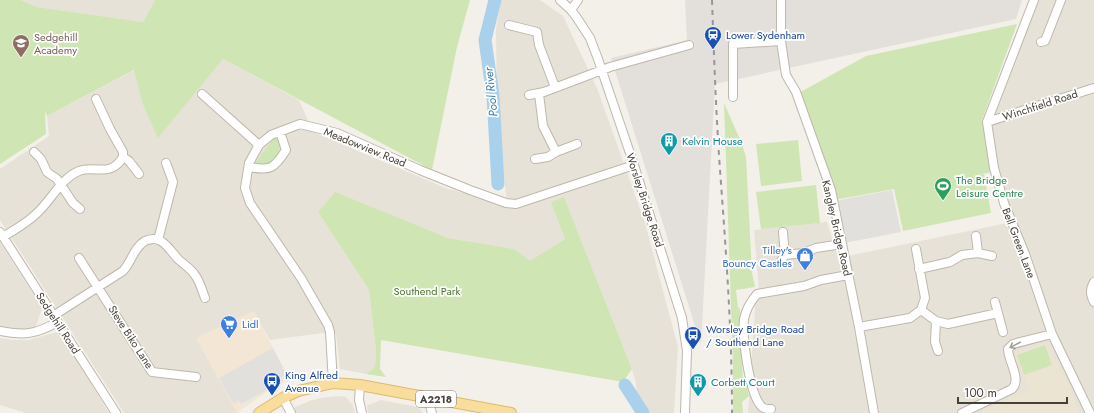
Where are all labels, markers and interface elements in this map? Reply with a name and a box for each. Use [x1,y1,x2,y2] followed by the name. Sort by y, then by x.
[703,25,723,50] station icon: Lower Sydenham
[726,27,805,43] place label: Lower Sydenham
[34,29,78,58] place label: Sedgehill Academy
[11,33,31,58] school or university icon: Sedgehill Academy
[479,65,503,118] water label: Pool River
[1000,85,1080,125] street label: Winchfield Road
[321,123,409,171] street label: Meadowview Road
[659,131,679,156] building icon: Kelvin House
[682,133,743,149] place label: Kelvin House
[622,151,668,249] street label: Worsley Bridge Road
[956,172,1023,201] place label: The Bridge Leisure Centre
[933,176,953,201] sports icon: The Bridge Leisure Centre
[818,179,856,277] street label: Kangley Bridge Road
[998,205,1040,281] street label: Bell Green Lane
[722,242,793,271] place label: Tilley's Bouncy Castles
[795,246,815,271] shop icon: Tilley's Bouncy Castles
[394,283,461,299] park label: Southend Park
[32,289,84,357] street label: Sedgehill Road
[105,302,158,372] street label: Steve Biko Lane
[219,314,239,339] supermarket icon: Lidl
[242,316,259,332] place label: Lidl
[706,321,804,350] place label: Worsley Bridge Road / Southend Lane
[683,325,703,350] bus stop icon: Worsley Bridge Road / Southend Lane
[1009,342,1021,349] one-way arrow
[285,367,338,396] place label: King Alfred Avenue
[262,371,282,396] bus stop icon: King Alfred Avenue
[688,372,708,397] building icon: Corbett Court
[711,374,775,390] place label: Corbett Court
[958,379,1067,405] scale bar
[964,384,997,402] text: 100 m
[416,391,456,407] road number: A2218

